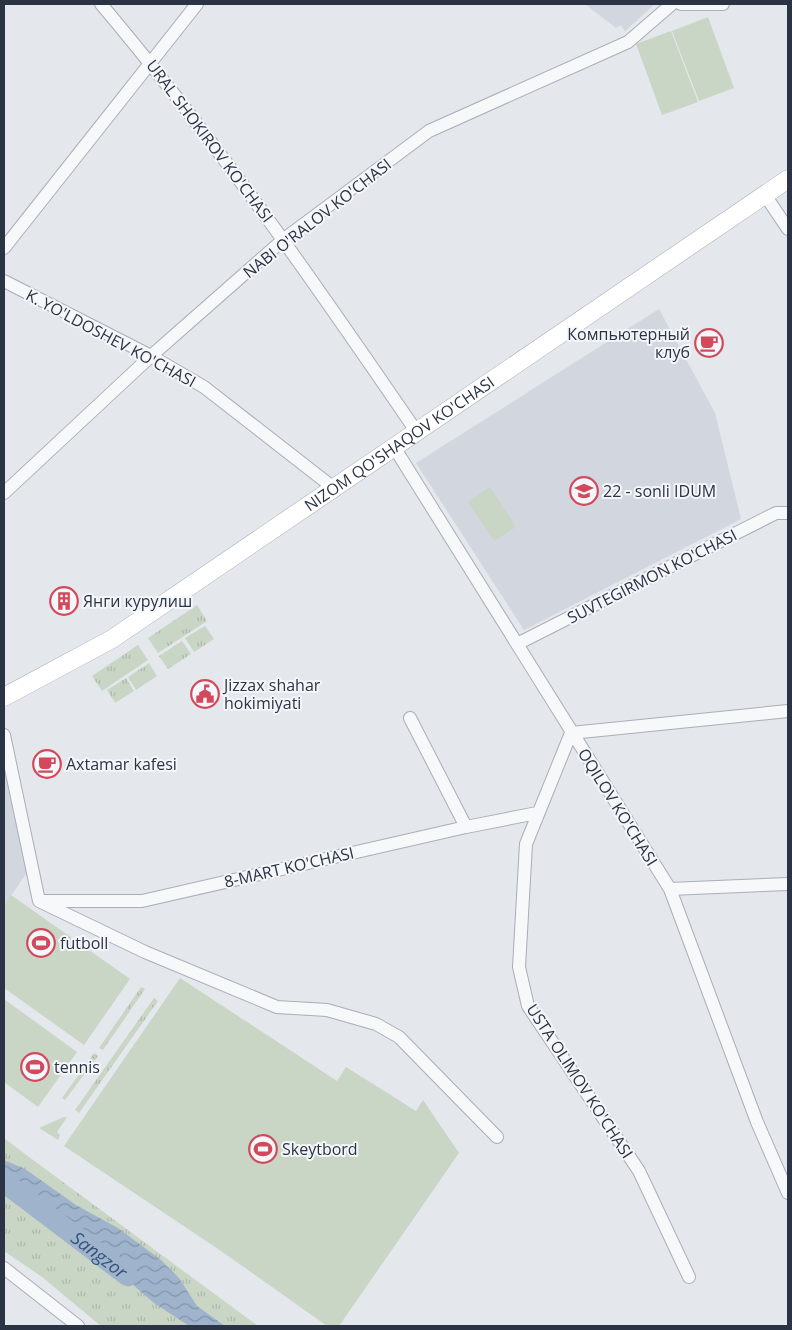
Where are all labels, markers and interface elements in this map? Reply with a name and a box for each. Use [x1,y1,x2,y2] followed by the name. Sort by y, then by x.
[141,55,279,227] street label: URAL SHOKIROV KO'CHASI
[238,153,396,283] street label: NABI O'RALOV KO'CHASI
[22,284,200,392] street label: K. YO'LDOSHEV KO'CHASI
[567,323,690,363] place label: Компьютерный клуб
[694,328,724,358] cafe icon: Компьютерный клуб
[300,371,499,516] street label: NIZOM QO'SHAQOV KO'CHASI
[569,476,599,506] school or university icon: 22 - sonli IDUM
[603,480,716,502] place label: 22 - sonli IDUM
[563,524,741,628] street label: SUVTEGIRMON KO'CHASI
[49,586,79,616] building icon: Янги курулиш
[83,590,192,612] place label: Янги курулиш
[222,674,321,714] place label: Jizzax shahar hokimiyati
[190,679,220,709] public building icon: Jizzax shahar hokimiyati
[573,744,663,870] street label: OQILOV KO'CHASI
[32,749,62,779] cafe icon: Axtamar kafesi
[66,753,177,775] place label: Axtamar kafesi
[222,841,356,893] street label: 8-MART KO'CHASI
[26,928,56,958] sports icon: futboll
[60,932,108,954] place label: futboll
[522,999,638,1163] street label: USTA OLIMOV KO'CHASI
[20,1052,50,1082] sports icon: tennis
[54,1056,100,1078] place label: tennis
[248,1134,278,1164] sports icon: Skeytbord
[282,1138,358,1160] place label: Skeytbord
[67,1226,133,1284] water label: Sangzor

